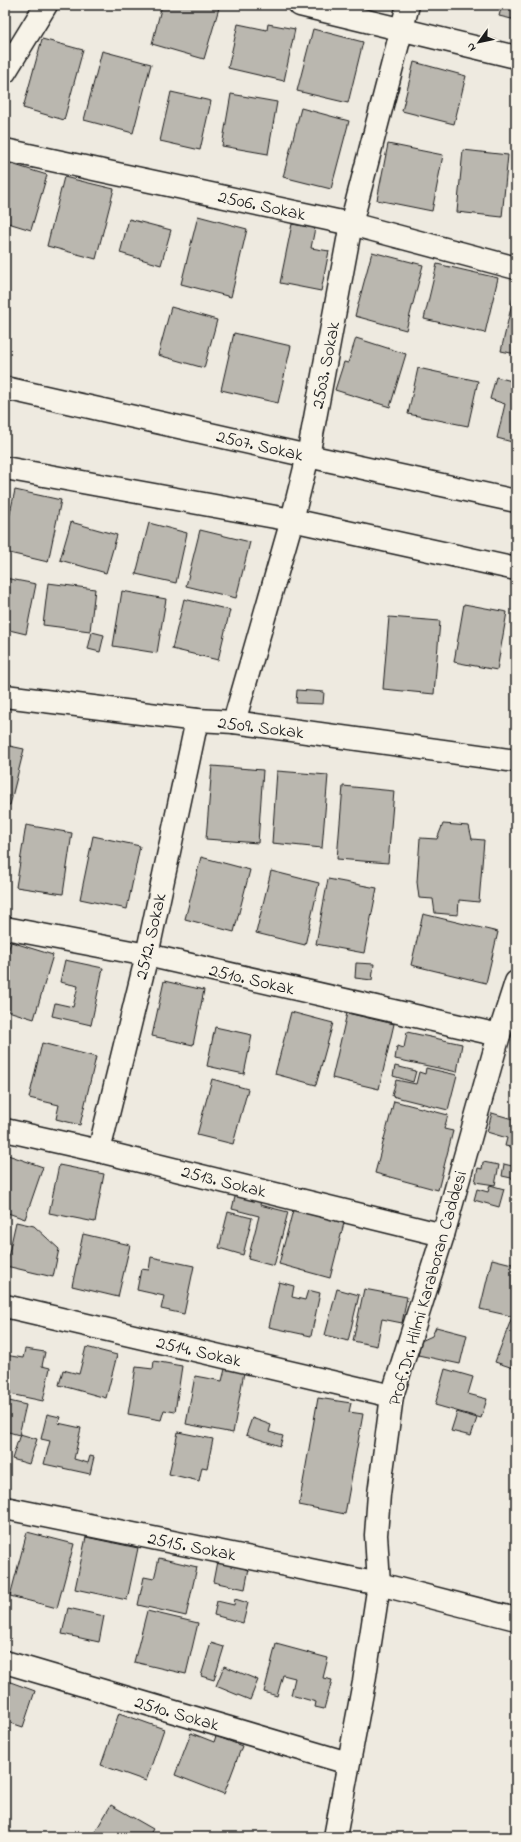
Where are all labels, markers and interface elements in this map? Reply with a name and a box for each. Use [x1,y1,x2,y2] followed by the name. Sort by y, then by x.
[459,22,499,62] north arrow
[463,39,480,54] text: N
[215,185,308,229] street label: 2506. Sokak
[306,319,348,411] street label: 2503. Sokak
[214,424,306,470] street label: 2507. Sokak
[216,711,305,747] street label: 2509. Sokak
[129,891,175,982] street label: 2512. Sokak
[206,959,297,1003] street label: 2510. Sokak
[178,1160,269,1206] street label: 2513. Sokak
[383,1168,475,1409] street label: Prof.Dr. Hilmi Karaboran Caddesi
[154,1331,244,1375] street label: 2514. Sokak
[145,1527,238,1569] street label: 2515. Sokak
[131,1690,222,1739] street label: 2510. Sokak

